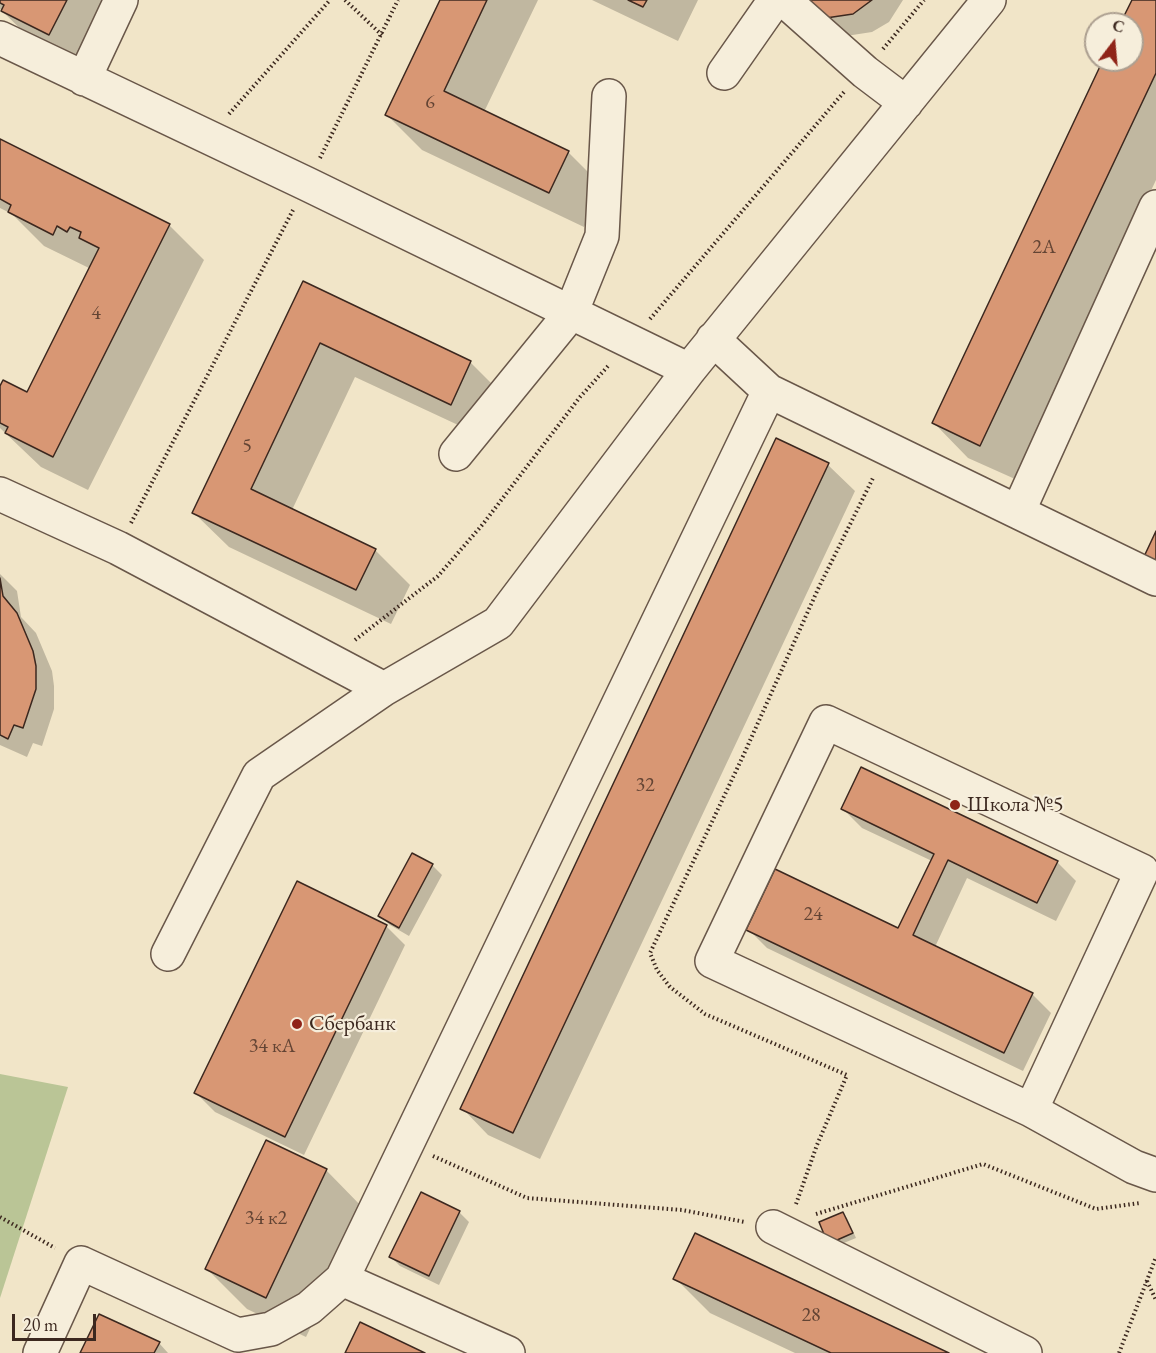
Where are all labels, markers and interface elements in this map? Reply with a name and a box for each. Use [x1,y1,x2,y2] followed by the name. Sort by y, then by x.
[1084,12,1144,72] north arrow
[1110,14,1127,38] text: С
[425,91,435,115] house number: 6
[1032,236,1056,260] house number: 2А
[91,302,101,326] house number: 4
[242,435,252,459] house number: 5
[635,774,655,798] house number: 32
[967,792,1064,818] place label: Школа №5
[948,798,962,812] marker: Школа №5
[803,903,823,927] house number: 24
[309,1011,396,1037] place label: Сбербанк
[290,1017,304,1031] marker: Сбербанк
[249,1035,295,1059] house number: 34 кА
[245,1207,287,1231] house number: 34 к2
[15,1302,99,1340] scale bar
[801,1304,821,1328] house number: 28
[23,1313,58,1336] text: 20 m

